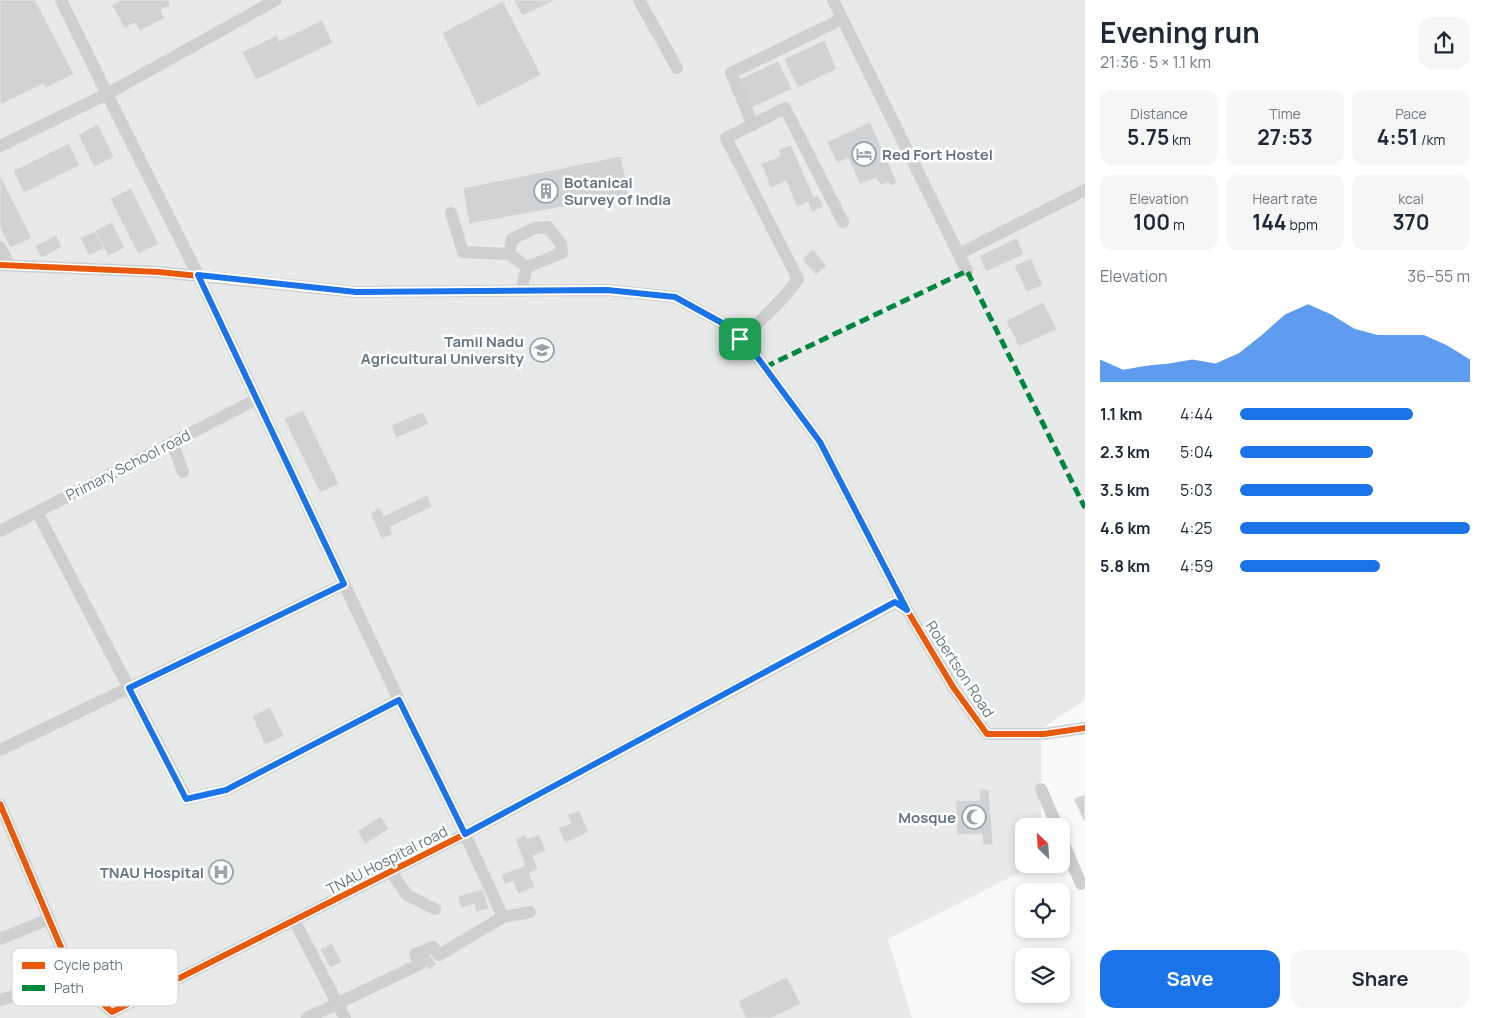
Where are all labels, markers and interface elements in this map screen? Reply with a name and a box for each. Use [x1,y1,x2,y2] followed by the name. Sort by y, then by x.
[1100,13,1260,51] text: Evening run
[1418,17,1470,69] button: share
[1100,51,1211,73] text: 21:36 · 5 × 1.1 km
[1130,104,1188,123] text: Distance
[1269,104,1301,123] text: Time
[1395,104,1427,123] text: Pace
[1127,123,1169,151] text: 5.75
[1257,123,1313,151] text: 27:53
[1377,123,1418,151] text: 4:51
[1169,130,1191,149] text: km
[1418,130,1445,149] text: /km
[851,141,877,167] hotel icon: Red Fort Hostel
[882,144,993,165] place label: Red Fort Hostel
[564,172,671,210] place label: Botanical Survey of India
[533,178,559,204] building icon: Botanical Survey of India
[1129,189,1189,208] text: Elevation
[1253,189,1317,208] text: Heart rate
[1398,189,1424,208] text: kcal
[1133,208,1170,236] text: 100
[1252,208,1287,236] text: 144
[1392,208,1430,236] text: 370
[1170,215,1185,234] text: m
[1287,215,1318,234] text: bpm
[1100,265,1168,287] text: Elevation
[1407,265,1470,287] text: 36–55 m
[719,318,761,360] pin
[726,325,754,353] icon: arrive
[361,331,525,369] place label: Tamil Nadu Agricultural University
[529,337,555,363] school or university icon: Tamil Nadu Agricultural University
[1100,403,1143,425] text: 1.1 km
[1180,403,1213,425] text: 4:44
[62,424,194,506] street label: Primary School road
[1100,441,1150,463] text: 2.3 km
[1180,441,1213,463] text: 5:04
[1100,479,1150,501] text: 3.5 km
[1180,479,1213,501] text: 5:03
[1100,517,1150,539] text: 4.6 km
[1180,517,1213,539] text: 4:25
[1100,555,1150,577] text: 5.8 km
[1180,555,1213,577] text: 4:59
[921,616,999,722] street label: Robertson Road
[961,804,987,830] mosque icon: Mosque
[898,807,956,828] place label: Mosque
[1015,818,1070,872] north arrow
[1015,818,1070,1003] map controls
[323,820,451,900] street label: TNAU Hospital road
[208,859,234,885] hospital icon: TNAU Hospital
[100,862,204,883] place label: TNAU Hospital
[1015,883,1070,938] button: locate
[12,948,178,1006] legend
[1015,948,1070,1003] button: layers
[1100,950,1280,1008] button: Save
[1290,950,1470,1008] button: Share
[54,955,123,974] text: Cycle path
[54,978,84,997] text: Path

